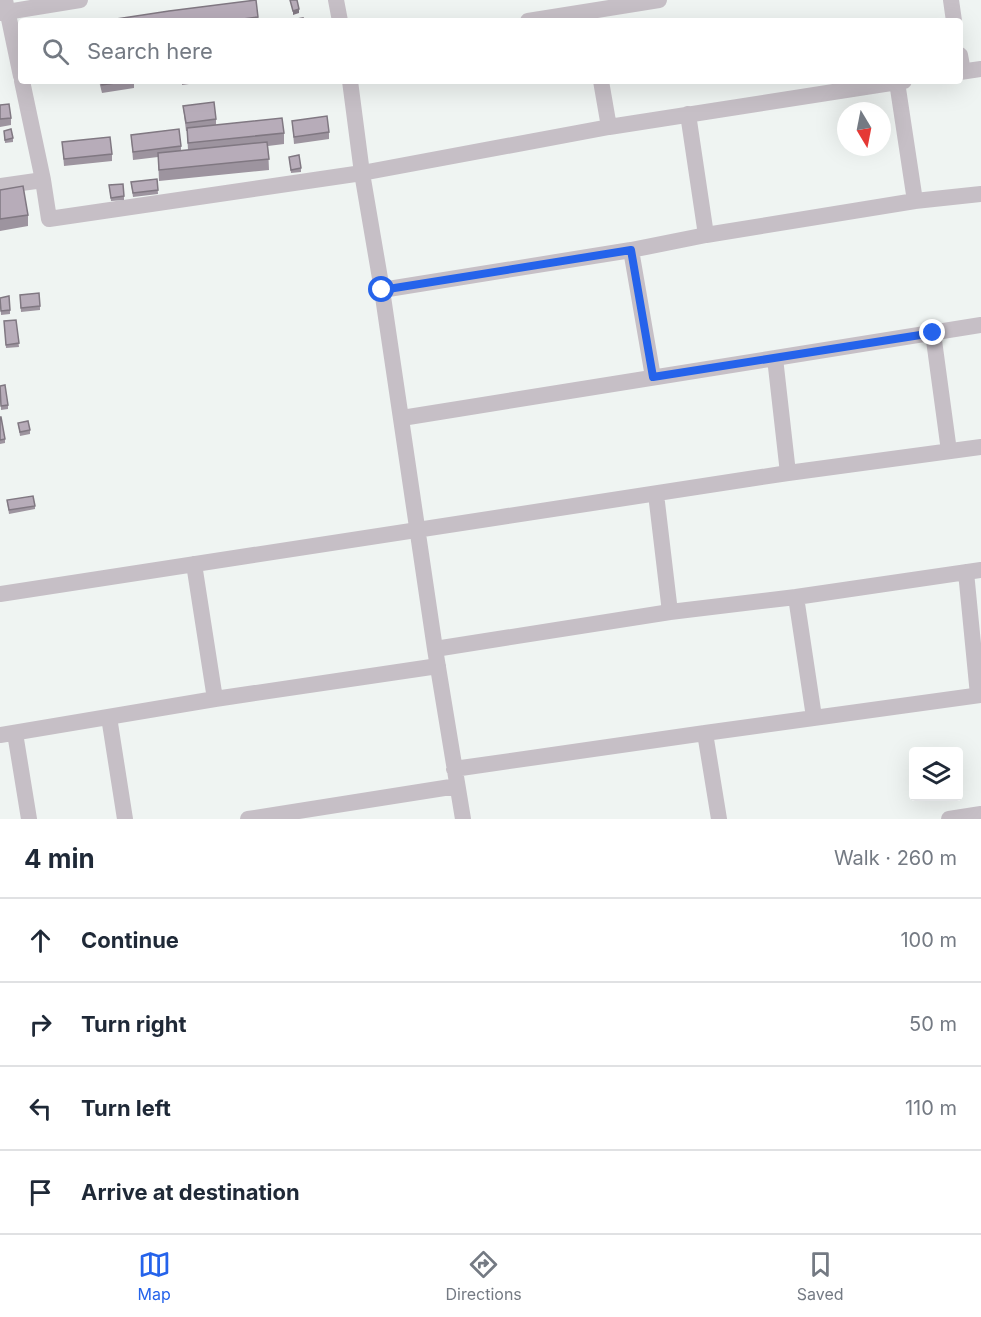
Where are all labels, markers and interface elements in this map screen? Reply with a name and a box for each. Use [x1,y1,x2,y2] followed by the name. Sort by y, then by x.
[18,18,963,84] search box
[39,35,72,68] icon: search
[87,38,213,64] text: Search here
[837,102,891,156] north arrow
[368,276,394,302] route start
[919,319,945,345] route end
[909,747,963,801] map controls
[909,747,963,801] button: layers
[24,843,95,874] text: 4 min
[834,846,957,870] text: Walk · 260 m
[24,924,57,957] icon: ahead
[81,927,179,953] text: Continue
[900,928,957,952] text: 100 m
[24,1008,57,1041] icon: right
[81,1011,187,1037] text: Turn right
[909,1012,957,1036] text: 50 m
[24,1092,57,1125] icon: left
[81,1095,171,1121] text: Turn left
[905,1096,957,1120] text: 110 m
[24,1176,57,1209] icon: arrive
[81,1179,300,1205] text: Arrive at destination
[137,1248,171,1304] tab: Map
[446,1248,522,1304] tab: Directions
[797,1248,844,1304] tab: Saved

